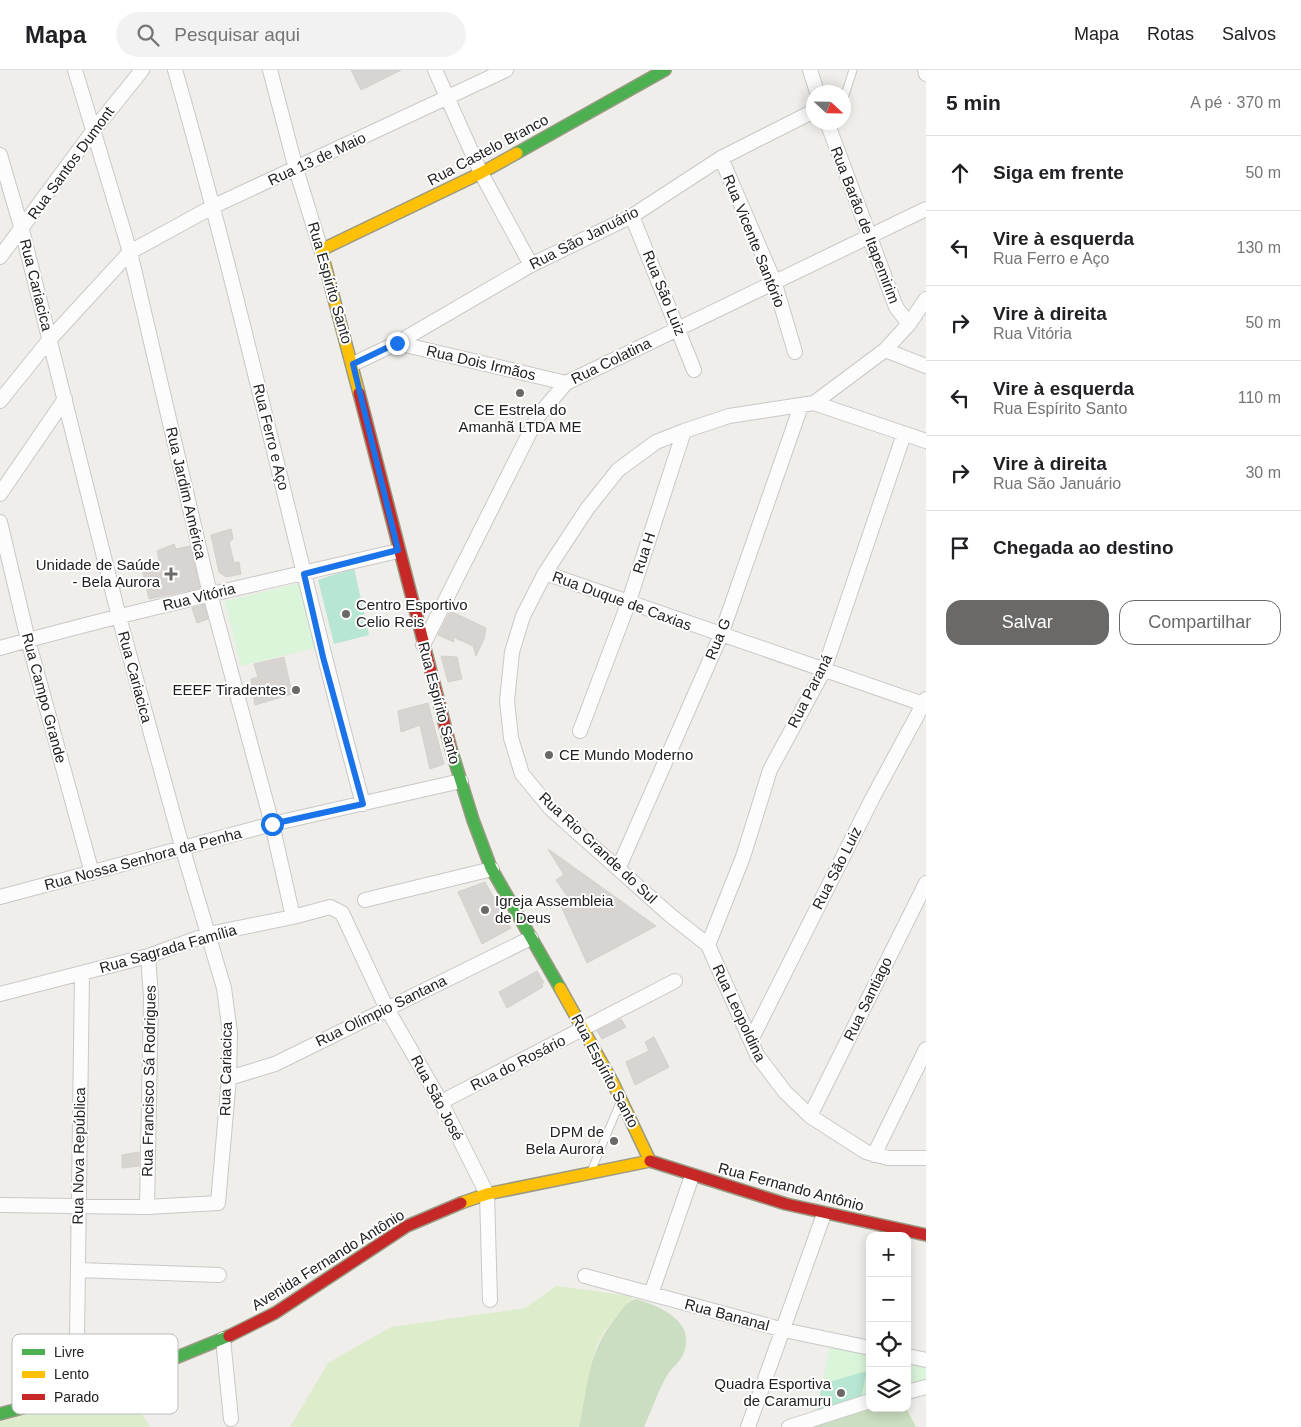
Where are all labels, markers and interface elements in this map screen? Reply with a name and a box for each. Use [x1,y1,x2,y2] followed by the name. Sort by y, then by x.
[116,12,466,57] search box
[25,21,86,48] text: Mapa
[134,21,162,49] icon: search
[174,24,300,45] text: Pesquisar aqui
[1074,24,1119,44] text: Mapa
[1147,24,1194,44] text: Rotas
[1222,24,1276,44] text: Salvos
[806,85,851,130] north arrow
[946,91,1001,114] text: 5 min
[1190,94,1281,111] text: A pé · 370 m
[24,102,118,222] street label: Rua Santos Dumont
[425,111,551,189] street label: Rua Castelo Branco
[265,128,368,189] street label: Rua 13 de Maio
[828,144,903,306] street label: Rua Barão de Itapemirim
[946,159,974,187] icon: ahead
[993,162,1124,183] text: Siga em frente
[1245,164,1281,181] text: 50 m
[720,172,789,310] street label: Rua Vicente Santório
[526,203,641,272] street label: Rua São Januário
[305,220,356,346] street label: Rua Espírito Santo
[993,228,1134,249] text: Vire à esquerda
[946,234,974,262] icon: left
[17,237,56,333] street label: Rua Cariacica
[1237,239,1281,256] text: 130 m
[640,248,689,338] street label: Rua São Luiz
[993,250,1110,267] text: Rua Ferro e Aço
[993,303,1107,324] text: Vire à direita
[946,309,974,337] icon: right
[1245,314,1281,331] text: 50 m
[993,325,1072,342] text: Rua Vitória
[386,332,409,355] route end
[568,334,654,387] street label: Rua Colatina
[425,342,537,383] street label: Rua Dois Irmãos
[993,378,1134,399] text: Vire à esquerda
[250,382,293,492] street label: Rua Ferro e Aço
[946,384,974,412] icon: left
[514,387,526,399] marker: CE Estrela do Amanhã LTDA ME
[1238,389,1281,406] text: 110 m
[993,400,1127,417] text: Rua Espírito Santo
[458,401,582,435] place label: CE Estrela do Amanhã LTDA ME
[163,425,210,561] street label: Rua Jardim América
[993,453,1107,474] text: Vire à direita
[946,459,974,487] icon: right
[1245,464,1281,481] text: 30 m
[993,475,1121,492] text: Rua São Januário
[629,530,658,576] street label: Rua H
[946,534,974,562] icon: arrive
[993,537,1174,558] text: Chegada ao destino
[36,556,161,590] place label: Unidade de Saúde - Bela Aurora
[164,567,178,581] marker: Unidade de Saúde - Bela Aurora
[550,567,694,634] street label: Rua Duque de Caxias
[161,579,237,614] street label: Rua Vitória
[356,596,468,630] place label: Centro Esportivo Celio Reis
[946,600,1109,645] button: Salvar
[1119,600,1281,645] button: Compartilhar
[340,608,352,620] marker: Centro Esportivo Celio Reis
[702,616,734,662] street label: Rua G
[115,629,156,725] street label: Rua Cariacica
[19,631,70,765] street label: Rua Campo Grande
[415,640,464,766] street label: Rua Espírito Santo
[784,651,836,730] street label: Rua Paraná
[173,681,286,698] place label: EEEF Tiradentes
[290,684,302,696] marker: EEEF Tiradentes
[559,746,693,763] place label: CE Mundo Moderno
[543,749,555,761] marker: CE Mundo Moderno
[536,789,661,907] street label: Rua Rio Grande do Sul
[261,813,284,836] route start
[42,824,244,893] street label: Rua Nossa Senhora da Penha
[809,824,865,912] street label: Rua São Luiz
[495,892,614,926] place label: Igreja Assembleia de Deus
[479,904,491,916] marker: Igreja Assembleia de Deus
[97,921,239,976] street label: Rua Sagrada Família
[840,954,895,1043] street label: Rua Santiago
[710,962,770,1065] street label: Rua Leopoldina
[313,971,450,1050] street label: Rua Olímpio Santana
[138,985,159,1177] street label: Rua Francisco Sá Rodrigues
[568,1011,643,1130] street label: Rua Espírito Santo
[216,1021,235,1116] street label: Rua Cariacica
[467,1031,568,1094] street label: Rua do Rosário
[408,1052,467,1143] street label: Rua São José
[69,1086,88,1225] street label: Rua Nova República
[526,1123,605,1157] place label: DPM de Bela Aurora
[608,1135,620,1147] marker: DPM de Bela Aurora
[716,1159,866,1214] street label: Rua Fernando Antônio
[248,1206,407,1314] street label: Avenida Fernando Antônio
[866,1232,911,1412] map controls
[866,1232,911,1277] button: +
[866,1277,911,1322] button: −
[683,1295,771,1334] street label: Rua Bananal
[866,1322,911,1367] button: locate
[12,1334,178,1414] legend
[54,1344,85,1360] text: Livre
[54,1366,89,1382] text: Lento
[866,1367,911,1412] button: layers
[714,1375,832,1409] place label: Quadra Esportiva de Caramuru
[835,1387,847,1399] marker: Quadra Esportiva de Caramuru
[54,1389,99,1405] text: Parado

